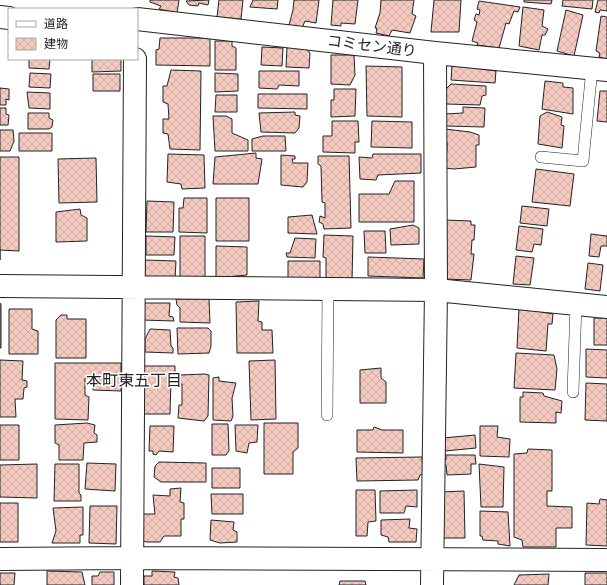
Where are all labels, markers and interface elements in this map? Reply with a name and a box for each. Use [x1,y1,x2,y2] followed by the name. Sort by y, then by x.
[8,8,138,60] legend
[44,16,68,30] text: 道路
[326,31,418,59] street label: コミセン通り
[44,36,68,50] text: 建物
[86,370,182,389] district label: 本町東五丁目

